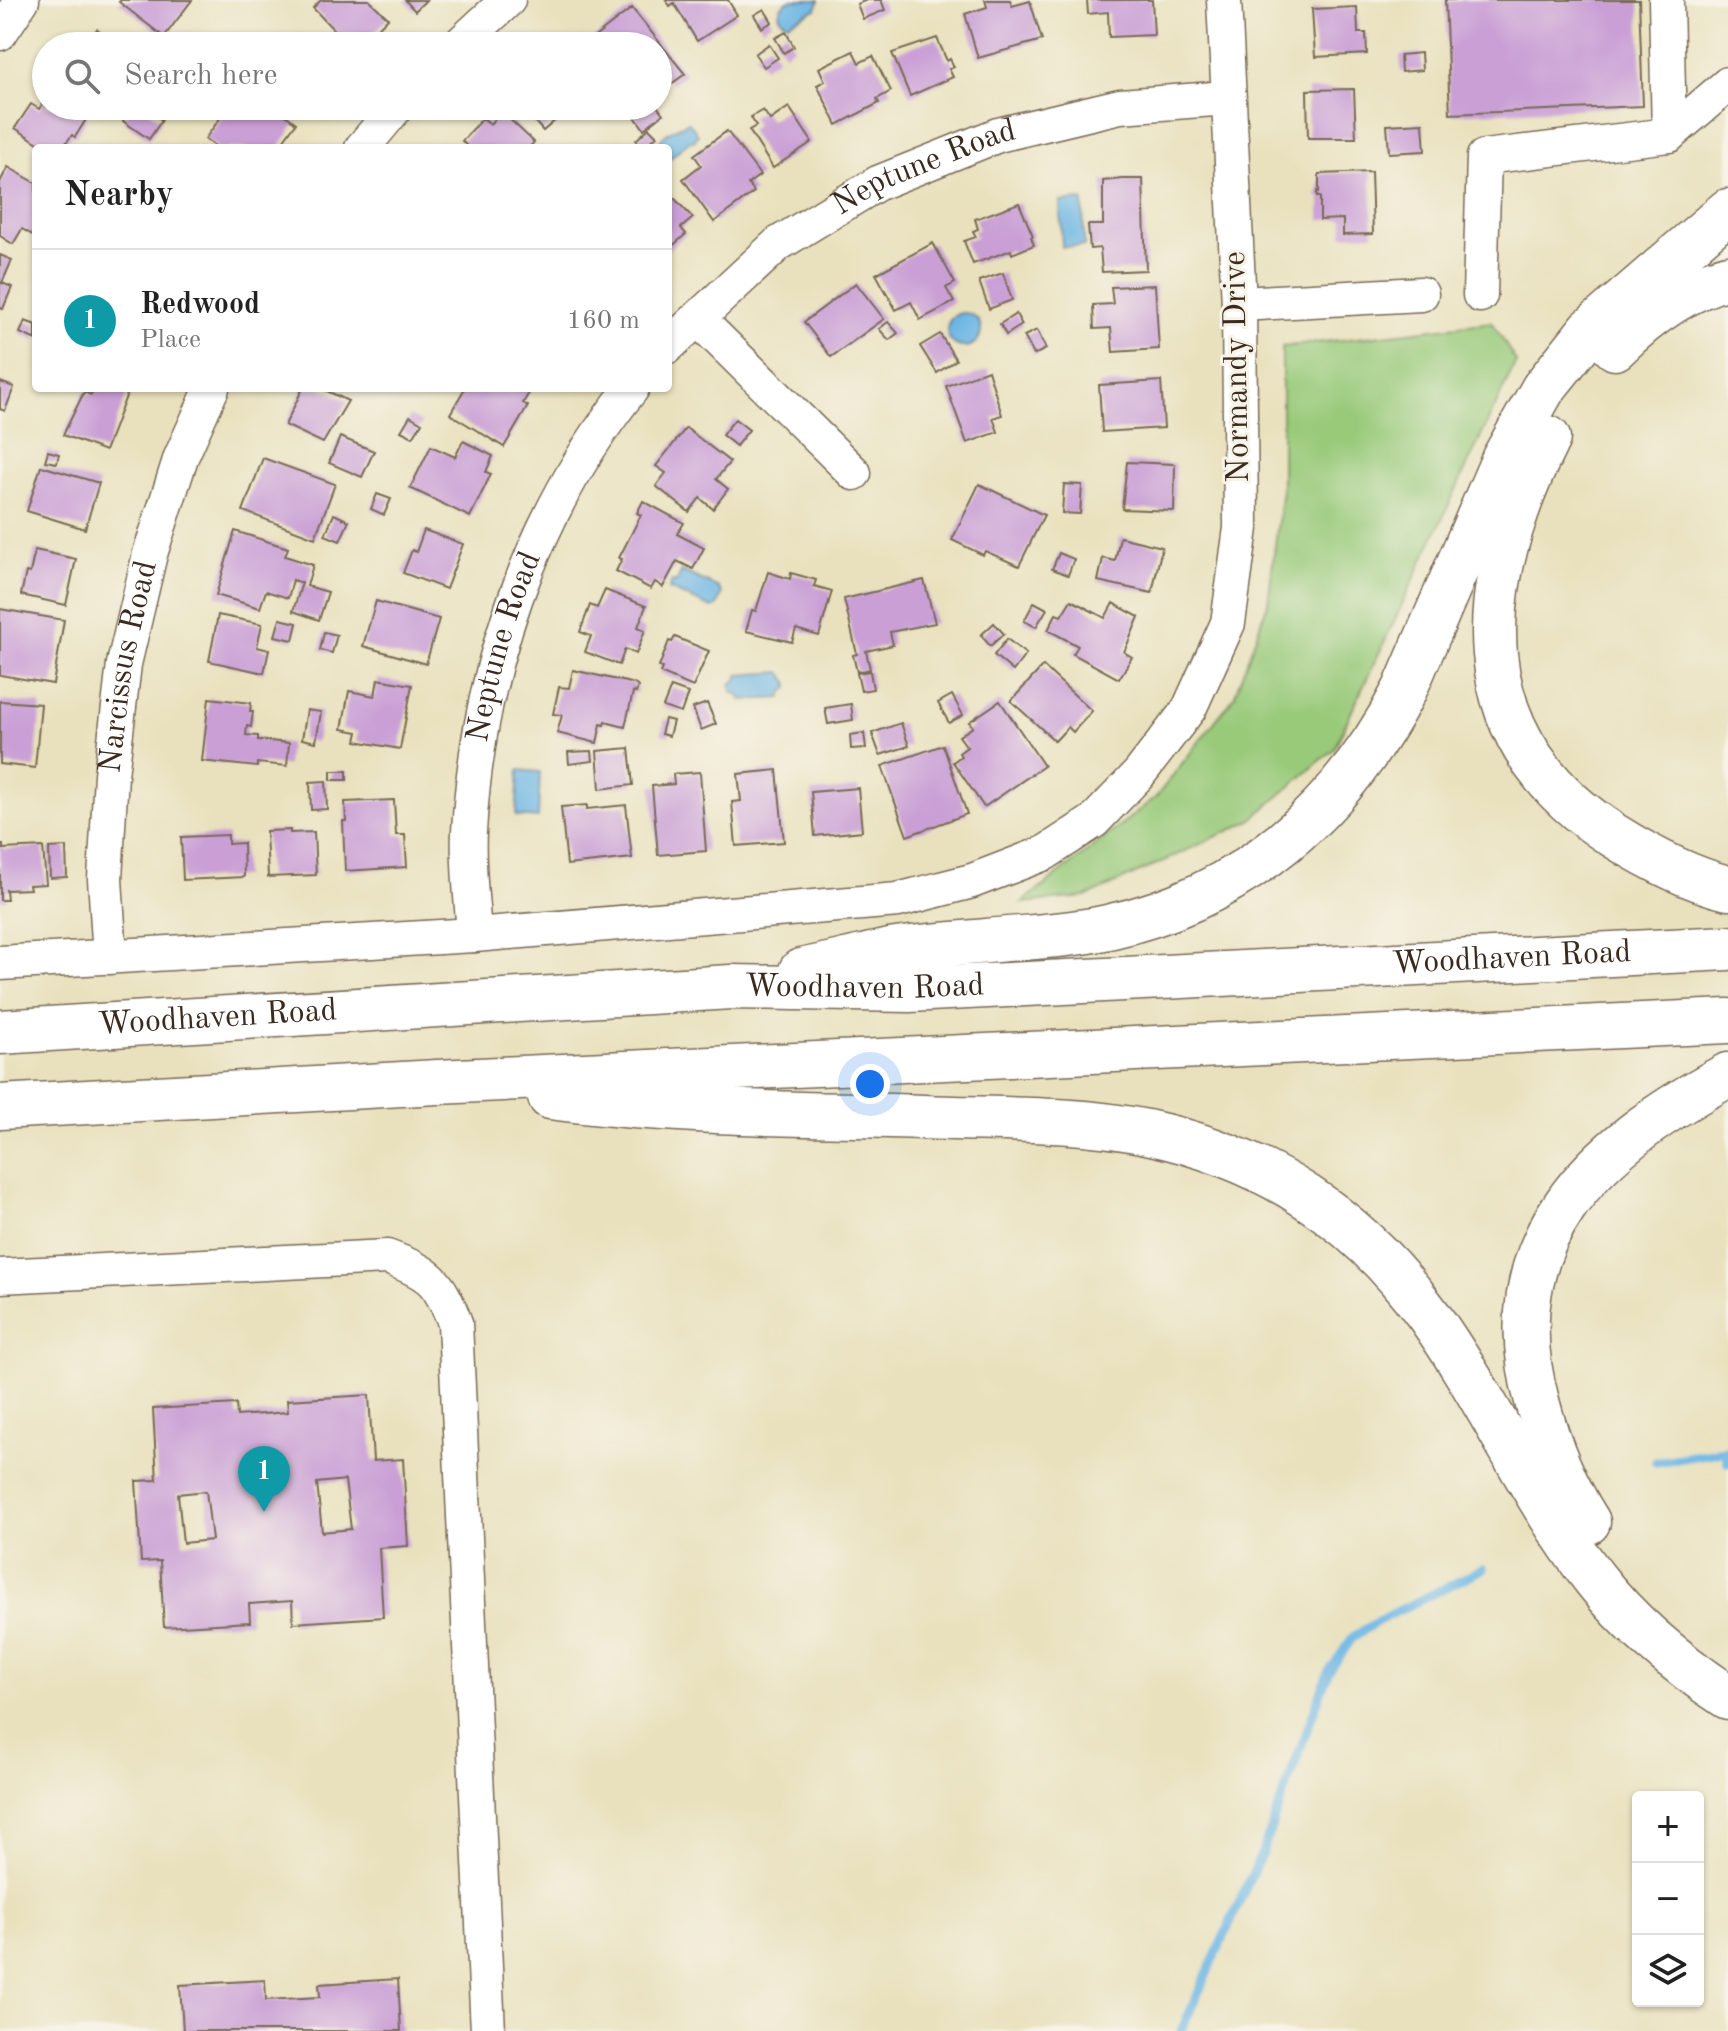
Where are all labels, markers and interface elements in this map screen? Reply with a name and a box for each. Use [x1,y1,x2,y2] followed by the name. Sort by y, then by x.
[32,32,672,120] search box
[60,54,104,98] icon: search
[124,61,278,91] text: Search here
[827,115,1019,222] street label: Neptune Road
[64,179,174,213] text: Nearby
[1220,251,1256,483] street label: Normandy Drive
[140,290,260,320] text: Redwood
[82,308,98,334] text: 1
[567,308,640,334] text: 160 m
[140,327,201,353] text: Place
[463,547,548,745] street label: Neptune Road
[95,558,164,775] street label: Narcissus Road
[1391,937,1632,981] street label: Woodhaven Road
[745,970,985,1006] street label: Woodhaven Road
[97,995,338,1042] street label: Woodhaven Road
[850,1064,890,1104] your location
[238,1446,290,1512] pin: 1
[1632,1791,1704,2007] map controls
[1632,1791,1704,1863] button: +
[1632,1863,1704,1935] button: −
[1632,1935,1704,2007] button: layers

